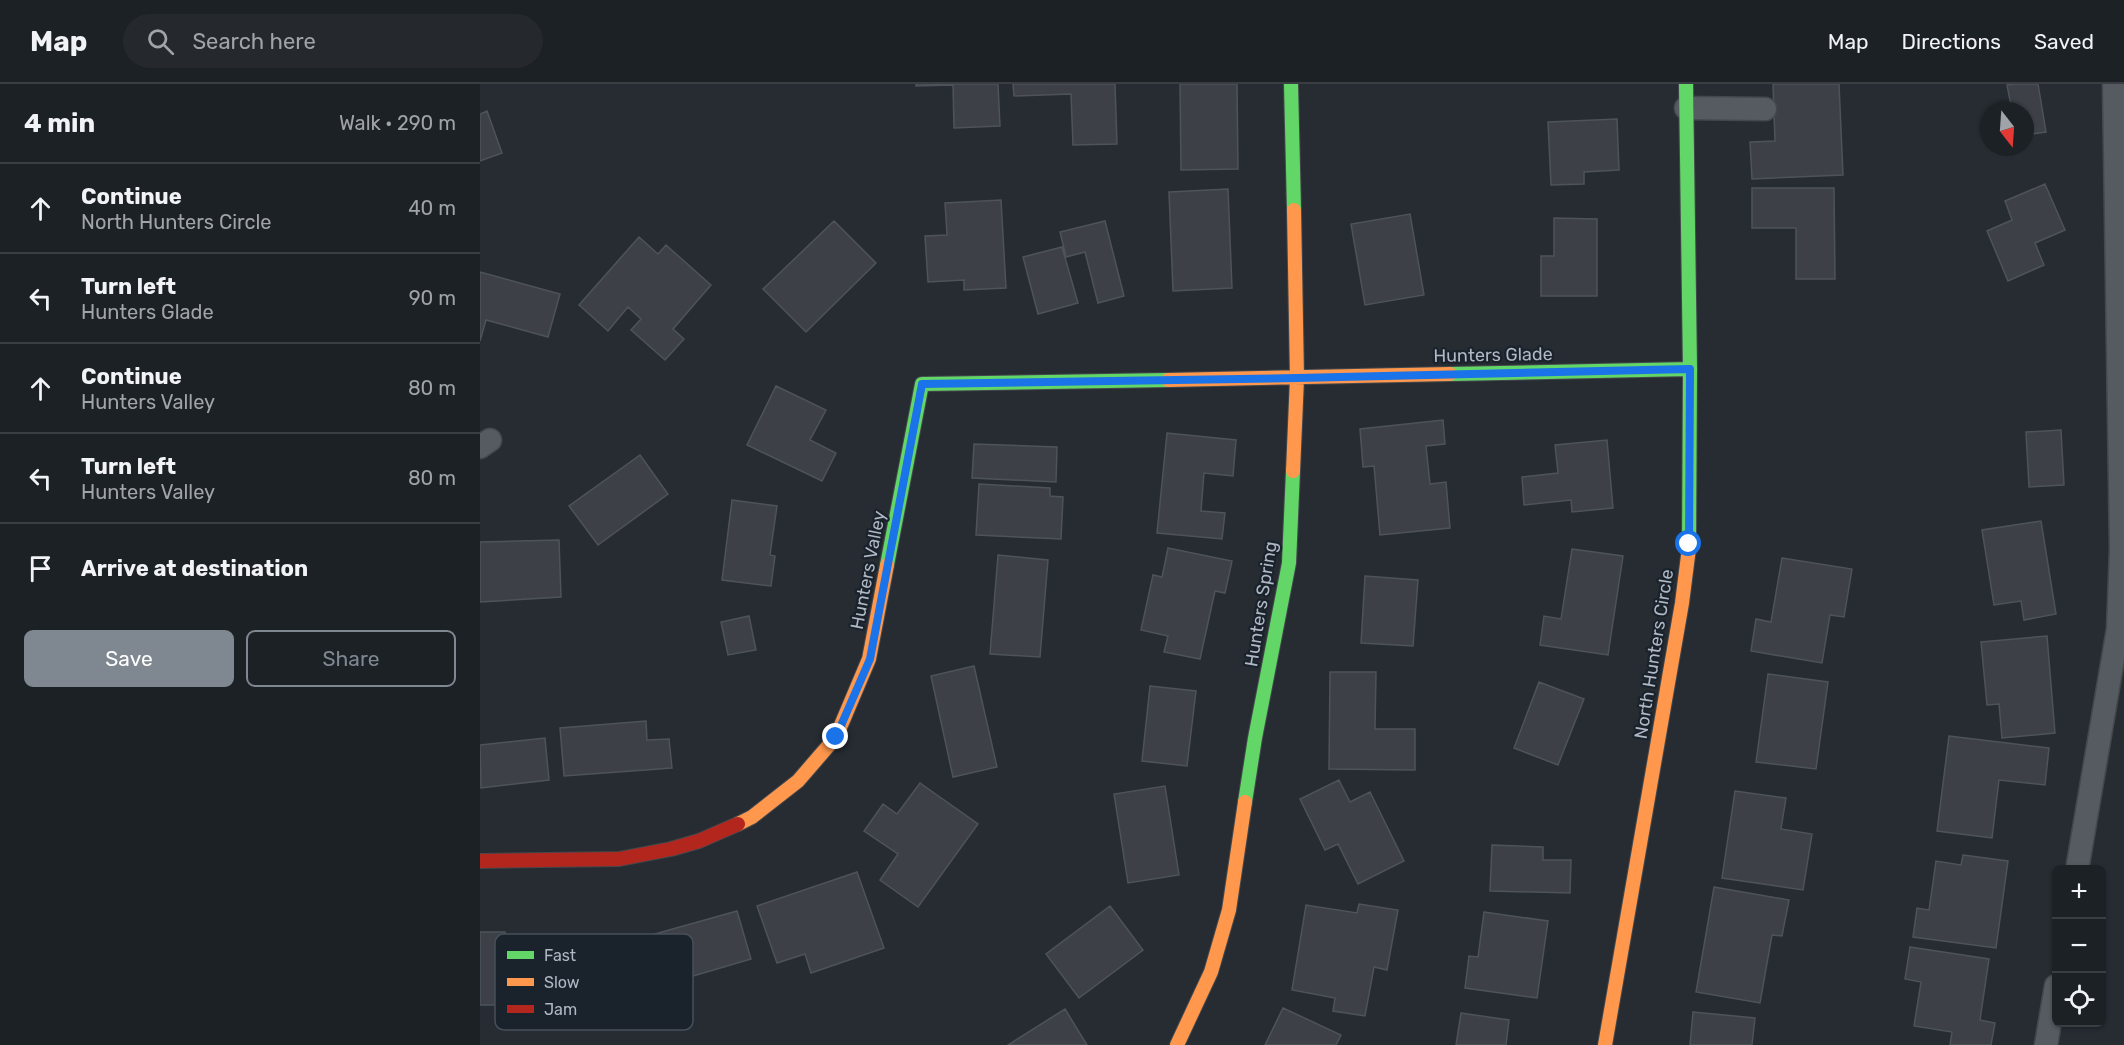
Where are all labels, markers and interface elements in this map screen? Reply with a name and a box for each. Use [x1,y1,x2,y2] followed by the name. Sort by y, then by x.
[123,14,543,68] search box
[30,25,87,58] text: Map
[144,25,177,58] icon: search
[192,28,316,55] text: Search here
[1828,29,1869,54] text: Map
[1902,29,2001,54] text: Directions
[2034,29,2094,54] text: Saved
[1980,102,2034,156] north arrow
[24,108,95,139] text: 4 min
[339,111,456,135] text: Walk · 290 m
[81,183,182,210] text: Continue
[24,192,57,225] icon: ahead
[408,196,456,220] text: 40 m
[81,210,272,234] text: North Hunters Circle
[81,273,176,300] text: Turn left
[24,282,57,315] icon: left
[409,286,456,310] text: 90 m
[81,300,214,324] text: Hunters Glade
[1433,343,1553,367] street label: Hunters Glade
[81,363,182,390] text: Continue
[24,372,57,405] icon: ahead
[408,376,456,400] text: 80 m
[81,390,215,414] text: Hunters Valley
[81,453,176,480] text: Turn left
[24,462,57,495] icon: left
[408,466,456,490] text: 80 m
[81,480,215,504] text: Hunters Valley
[846,509,890,631] street label: Hunters Valley
[1675,530,1701,556] route start
[1240,540,1282,668] street label: Hunters Spring
[24,552,57,585] icon: arrive
[81,555,308,582] text: Arrive at destination
[1630,568,1678,740] street label: North Hunters Circle
[24,630,234,687] button: Save
[246,630,456,687] button: Share
[822,723,848,749] route end
[2052,865,2106,1027] map controls
[2052,865,2106,919] button: +
[2052,919,2106,973] button: −
[495,934,693,1030] legend
[544,946,576,965] text: Fast
[544,973,580,992] text: Slow
[2052,973,2106,1027] button: locate
[544,1000,577,1019] text: Jam

